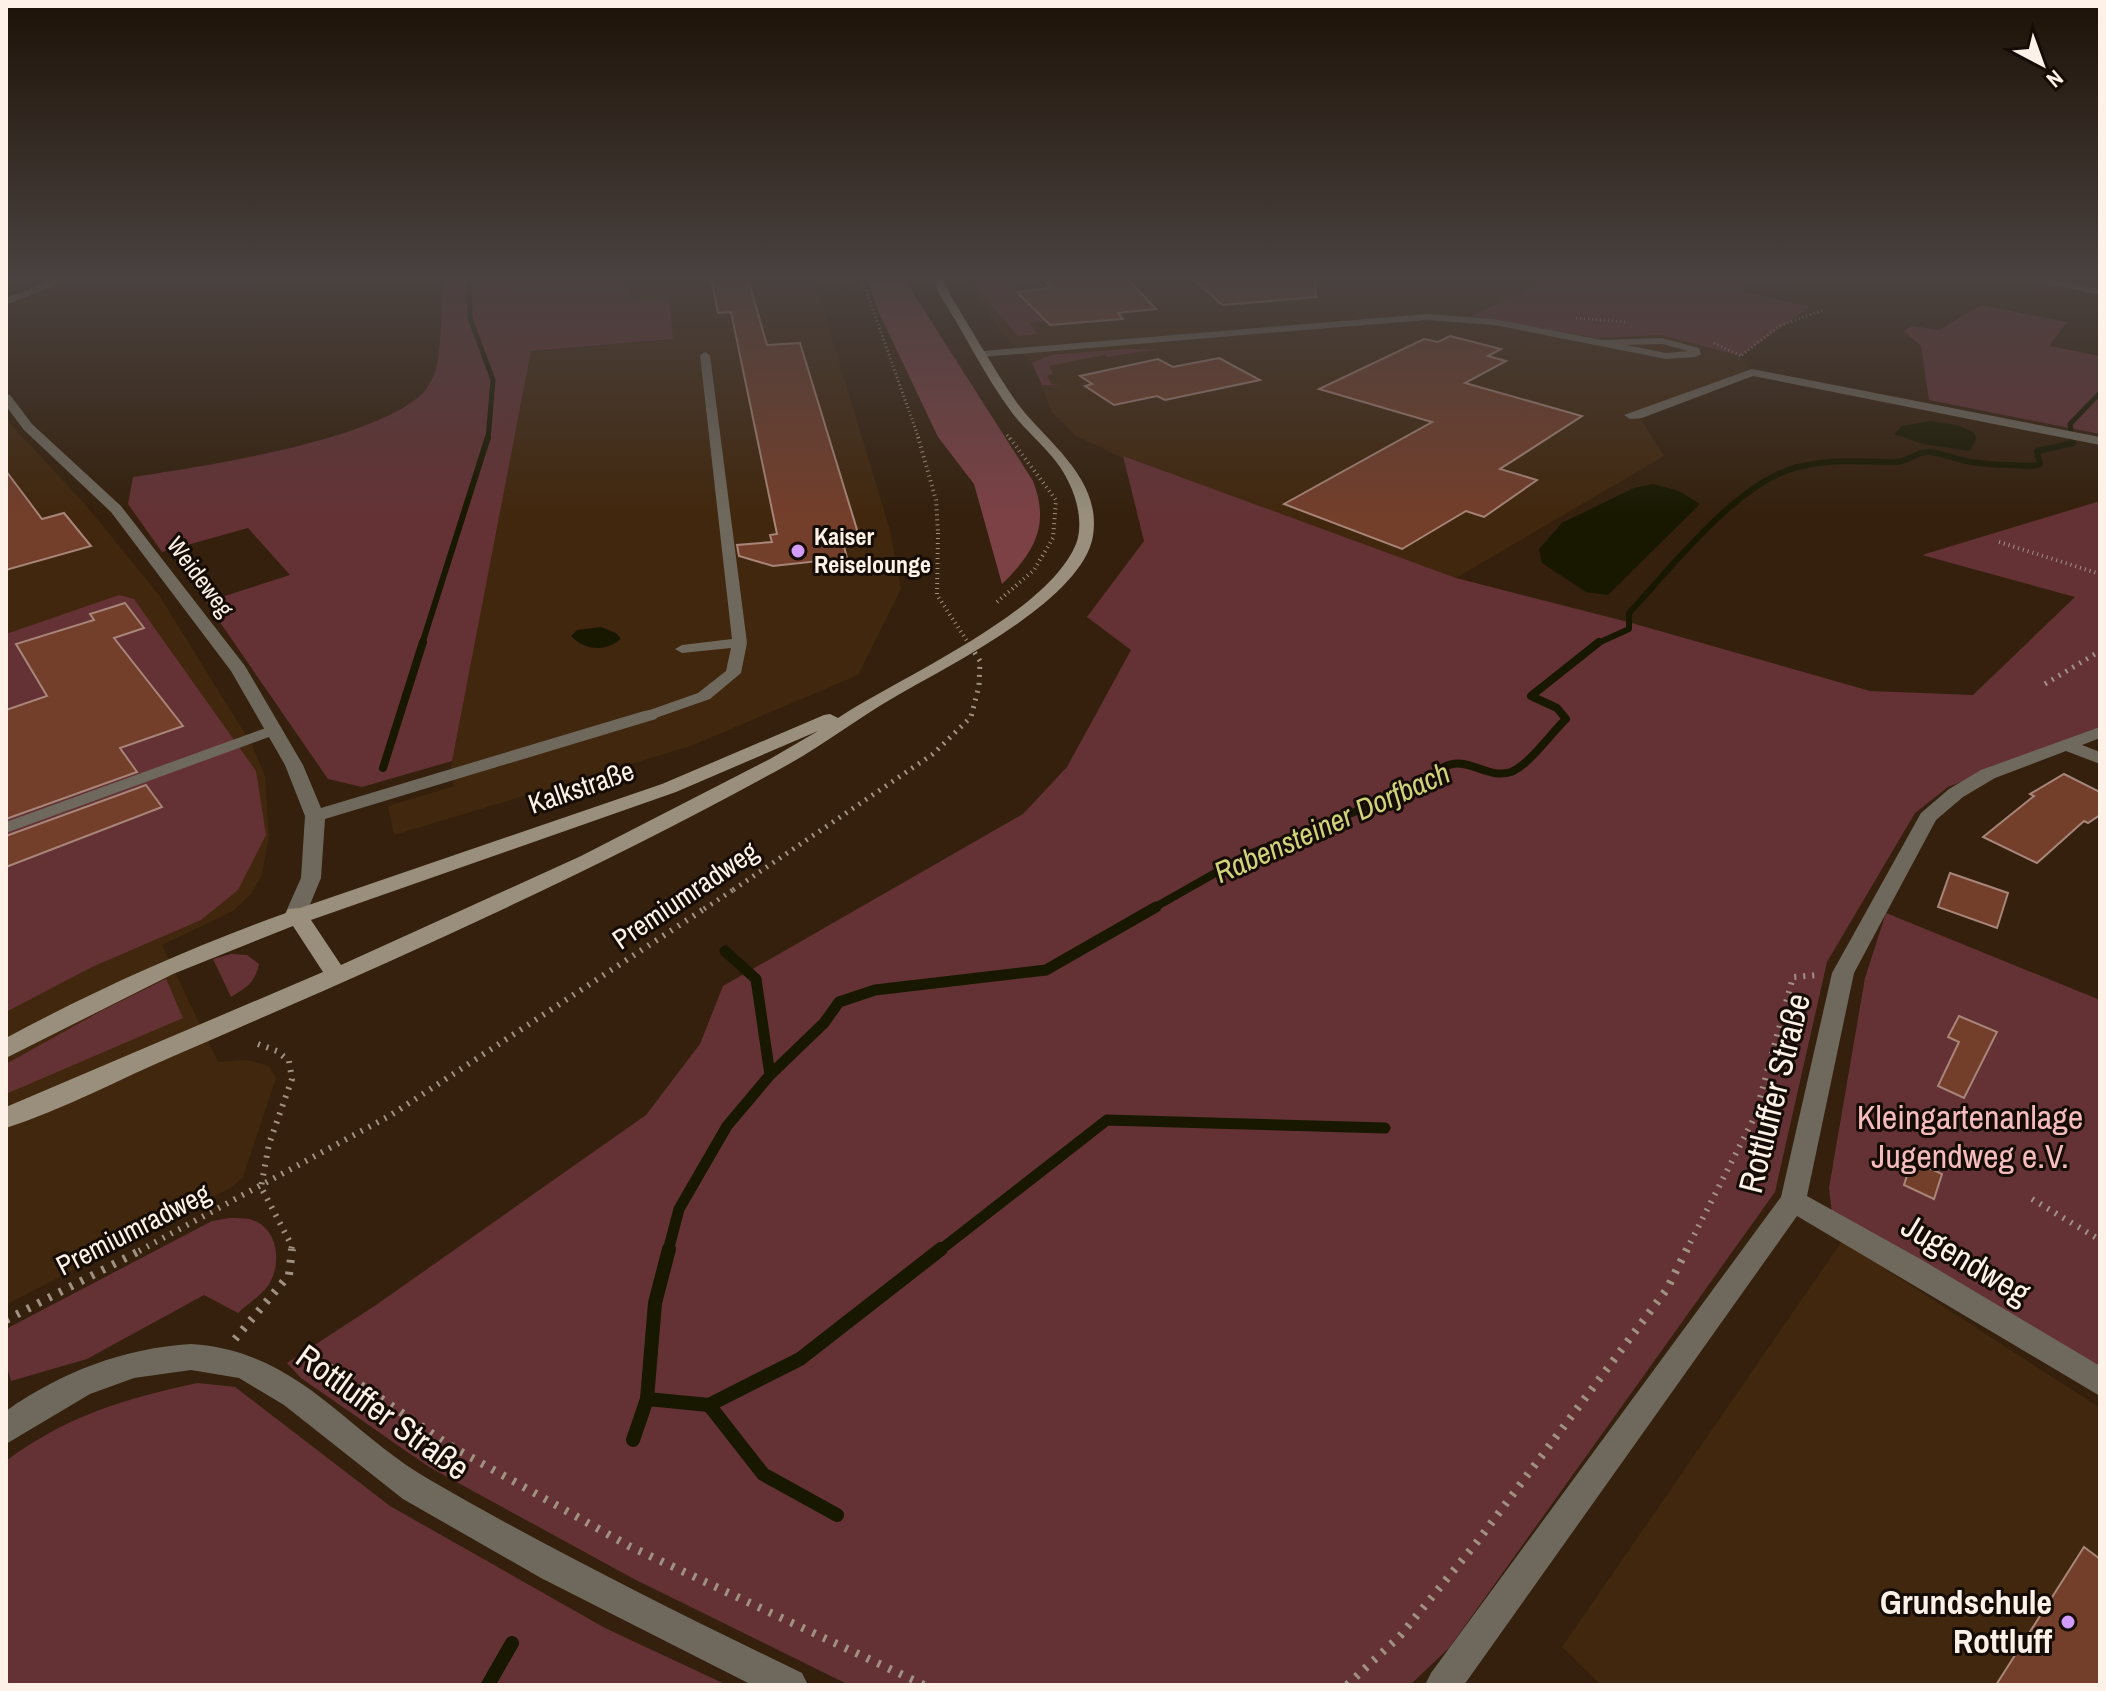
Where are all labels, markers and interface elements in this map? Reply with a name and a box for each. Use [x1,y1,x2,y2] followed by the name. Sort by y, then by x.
[2002,24,2082,104] north arrow
[2040,63,2070,95] text: N
[814,520,931,580] place label: Kaiser Reiselounge
[160,530,241,623] street label: Weideweg
[789,542,807,560] marker: Kaiser Reiselounge
[523,751,639,823] street label: Kalkstraße
[1207,752,1456,892] water label: Rabensteiner Dorfbach
[605,832,766,958] street label: Premiumradweg
[1727,988,1821,1198] street label: Rottluffer Straße
[1857,1094,2083,1179] park label: Kleingartenanlage Jugendweg e.V.
[49,1174,217,1284] street label: Premiumradweg
[1893,1203,2039,1316] street label: Jugendweg
[287,1333,479,1491] street label: Rottluffer Straße
[1880,1579,2052,1664] place label: Grundschule Rottluff
[2059,1613,2077,1631] marker: Grundschule Rottluff

